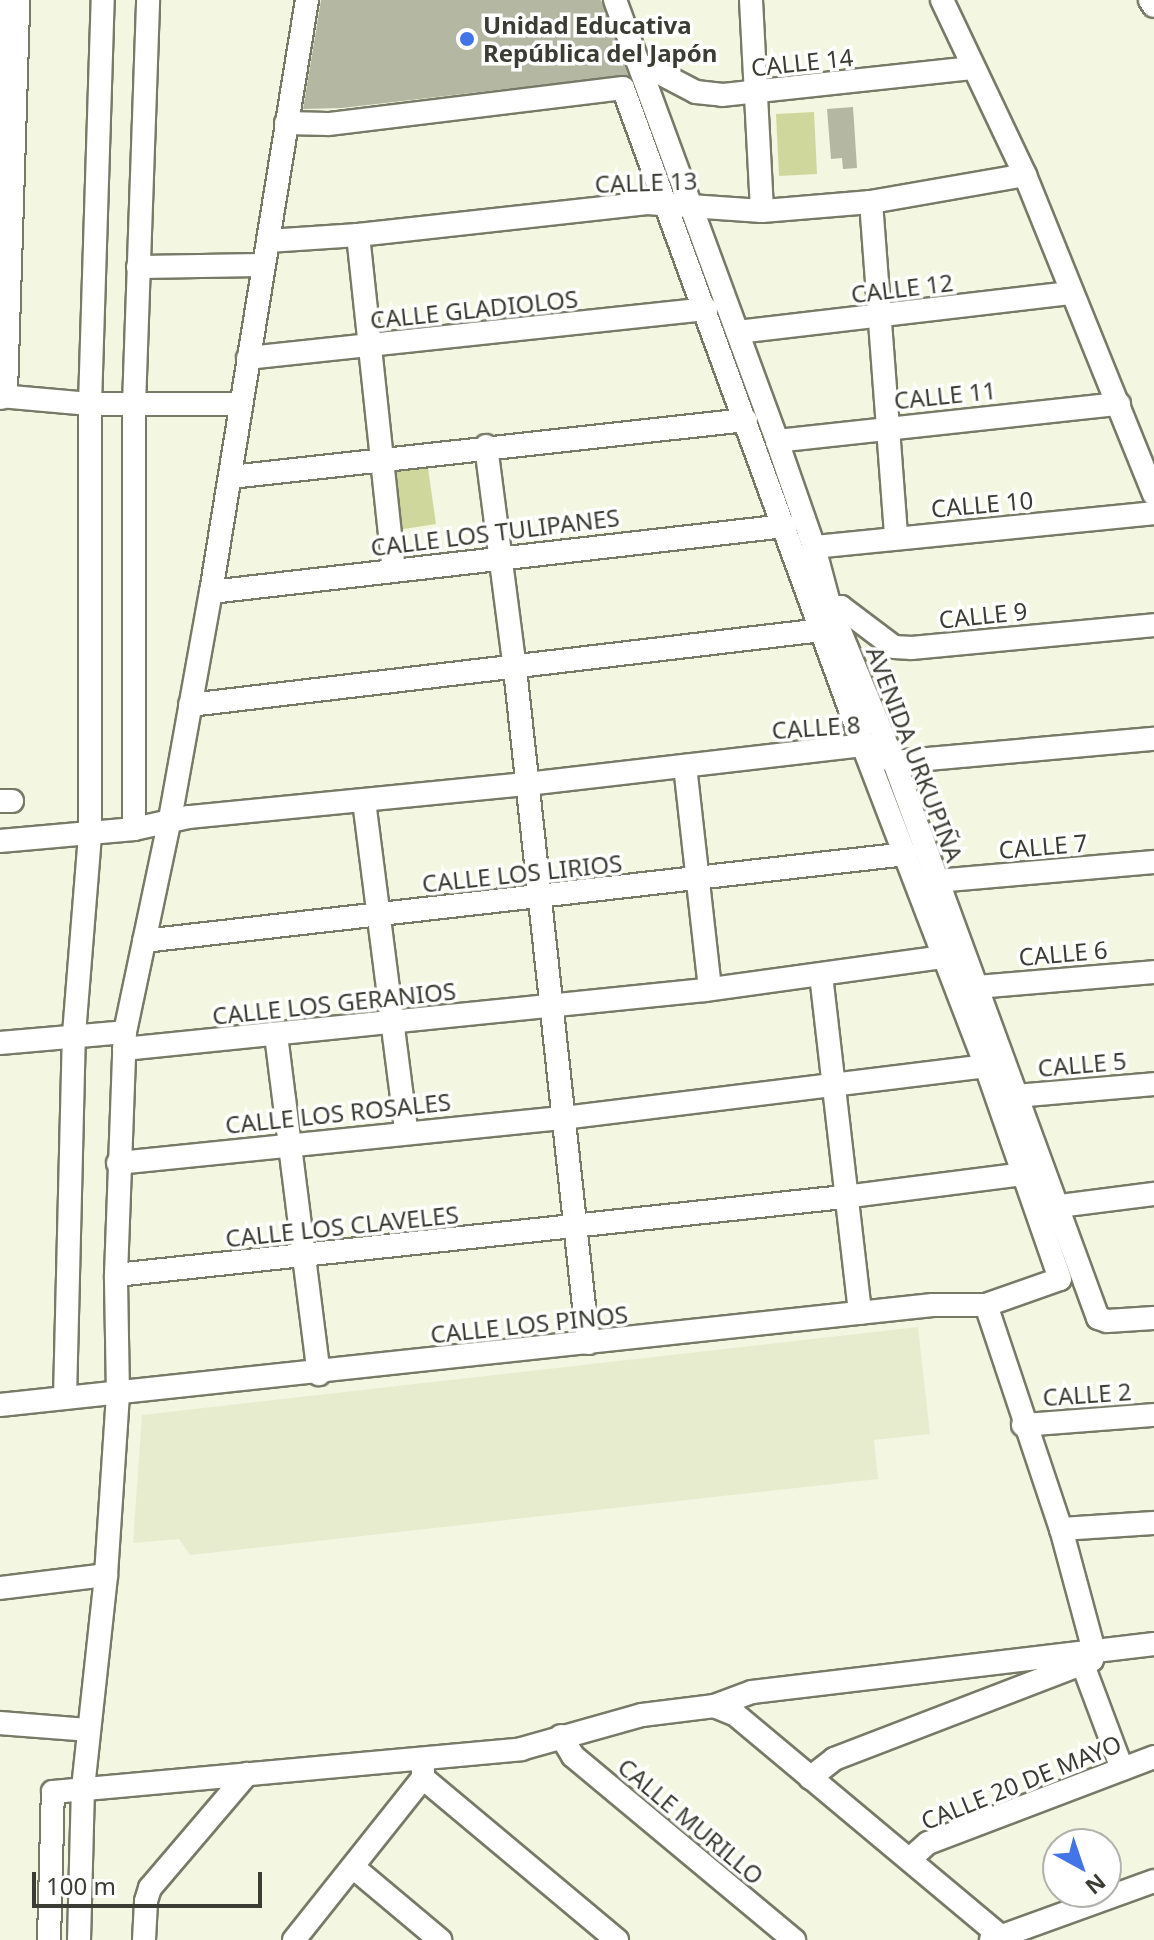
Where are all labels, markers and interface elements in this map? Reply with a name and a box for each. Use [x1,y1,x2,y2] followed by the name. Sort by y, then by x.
[483,11,717,67] place label: Unidad Educativa República del Japón
[458,30,476,48] marker: Unidad Educativa República del Japón
[749,42,855,82] street label: CALLE 14
[594,166,698,198] street label: CALLE 13
[849,267,955,309] street label: CALLE 12
[369,284,579,334] street label: CALLE GLADIOLOS
[892,375,998,415] street label: CALLE 11
[930,485,1034,523] street label: CALLE 10
[369,502,621,562] street label: CALLE LOS TULIPANES
[937,596,1029,634] street label: CALLE 9
[861,642,969,866] street label: AVENIDA URKUPIÑA
[771,710,861,744] street label: CALLE 8
[997,828,1089,864] street label: CALLE 7
[420,848,624,898] street label: CALLE LOS LIRIOS
[1017,935,1109,971] street label: CALLE 6
[211,976,457,1030] street label: CALLE LOS GERANIOS
[1036,1046,1128,1082] street label: CALLE 5
[224,1087,452,1139] street label: CALLE LOS ROSALES
[224,1199,460,1253] street label: CALLE LOS CLAVELES
[429,1299,629,1349] street label: CALLE LOS PINOS
[1042,1377,1132,1411] street label: CALLE 2
[917,1729,1125,1835] street label: CALLE 20 DE MAYO
[612,1752,770,1890] street label: CALLE MURILLO
[1042,1828,1122,1908] north arrow
[36,1856,266,1906] scale bar
[1080,1868,1113,1902] text: N
[46,1869,116,1902] text: 100 m

